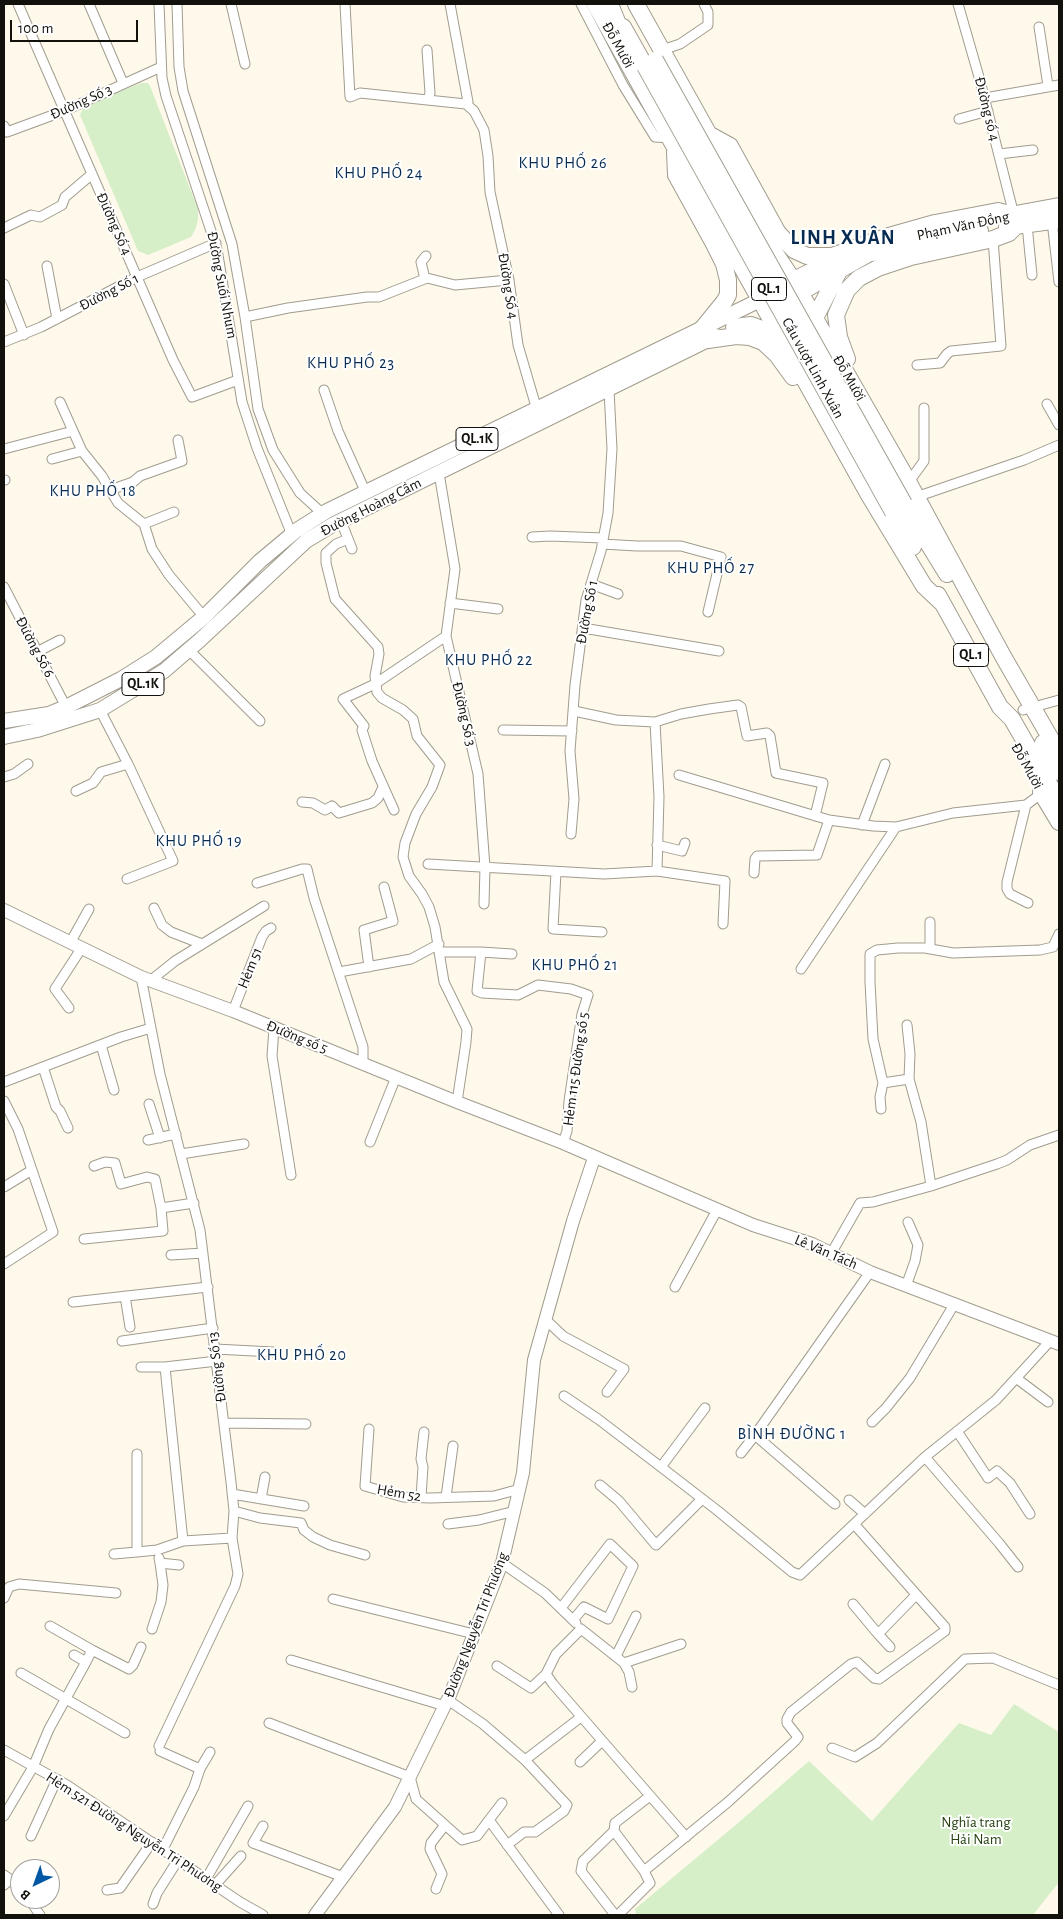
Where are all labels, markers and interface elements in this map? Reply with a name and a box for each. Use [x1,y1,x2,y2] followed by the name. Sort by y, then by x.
[12,10,140,42] scale bar
[598,19,638,71] street label: Đỗ Mười
[18,21,53,36] text: 100 m
[970,75,1004,143] street label: Đường số 4
[47,80,115,124] street label: Đường Số 3
[517,153,609,173] district label: KHU PHỐ 26
[333,163,425,183] district label: KHU PHỐ 24
[92,190,136,258] street label: Đường Số 4
[915,207,1011,245] street label: Phạm Văn Đồng
[789,226,897,250] district label: LINH XUÂN
[203,230,241,340] street label: Đường Suối Nhum
[494,252,522,320] street label: Đường Số 4
[76,269,142,315] street label: Đường Số 1
[752,278,786,300] road number: QL.1
[778,314,848,422] street label: Cầu vượt Linh Xuân
[829,352,869,404] street label: Đỗ Mười
[306,353,396,373] district label: KHU PHỐ 23
[456,428,498,450] road number: QL.1K
[317,474,425,540] street label: Đường Hoàng Cầm
[48,481,138,501] district label: KHU PHỐ 18
[666,558,756,578] district label: KHU PHỐ 27
[572,579,602,645] street label: Đường Số 1
[11,613,59,681] street label: Đường Số 6
[954,644,988,666] road number: QL.1
[443,650,535,670] district label: KHU PHỐ 22
[122,672,164,696] road number: QL.1K
[448,680,480,748] street label: Đường Số 3
[1007,740,1047,792] street label: Đỗ Mười
[154,831,244,851] district label: KHU PHỐ 19
[234,945,266,991] street label: Hẻm 51
[530,955,620,975] district label: KHU PHỐ 21
[559,1011,593,1127] street label: Hẻm 115 Đường số 5
[264,1017,330,1057] street label: Đường số 5
[792,1231,860,1273] street label: Lê Văn Tách
[204,1331,230,1403] street label: Đường Số 13
[256,1345,348,1365] district label: KHU PHỐ 20
[736,1424,848,1444] district label: BÌNH ĐƯỜNG 1
[376,1480,422,1506] street label: Hẻm 52
[440,1550,512,1700] street label: Đường Nguyễn Tri Phương
[42,1768,226,1896] street label: Hẻm 521 Đường Nguyễn Tri Phương
[941,1813,1011,1848] park label: Nghĩa trang Hải Nam
[10,1859,60,1909] north arrow
[18,1886,33,1902] text: B

